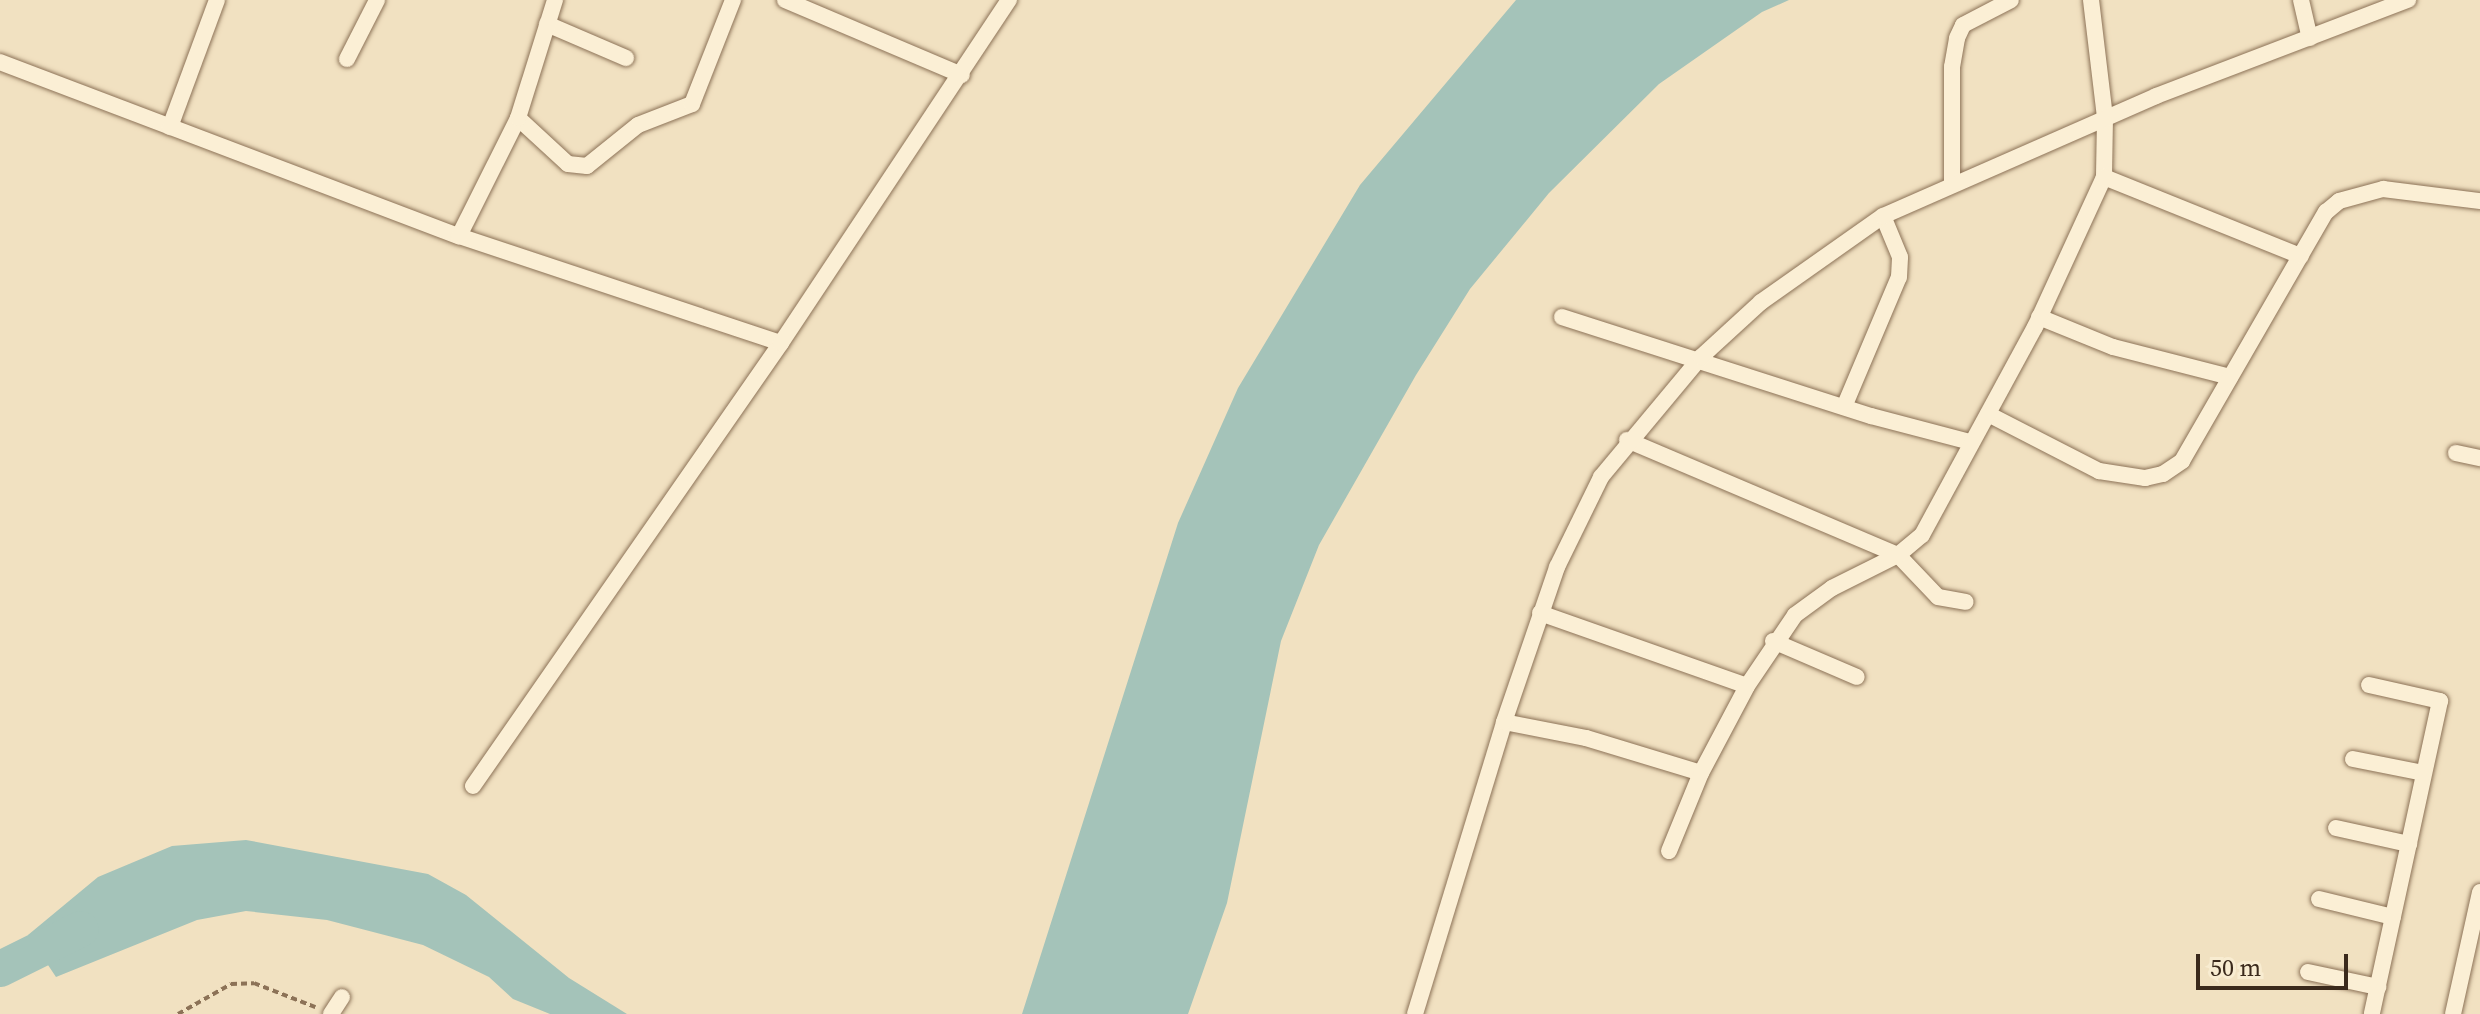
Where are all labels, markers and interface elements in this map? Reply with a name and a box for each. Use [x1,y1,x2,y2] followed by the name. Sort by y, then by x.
[2200,938,2352,988] scale bar
[2210,951,2261,984] text: 50 m

